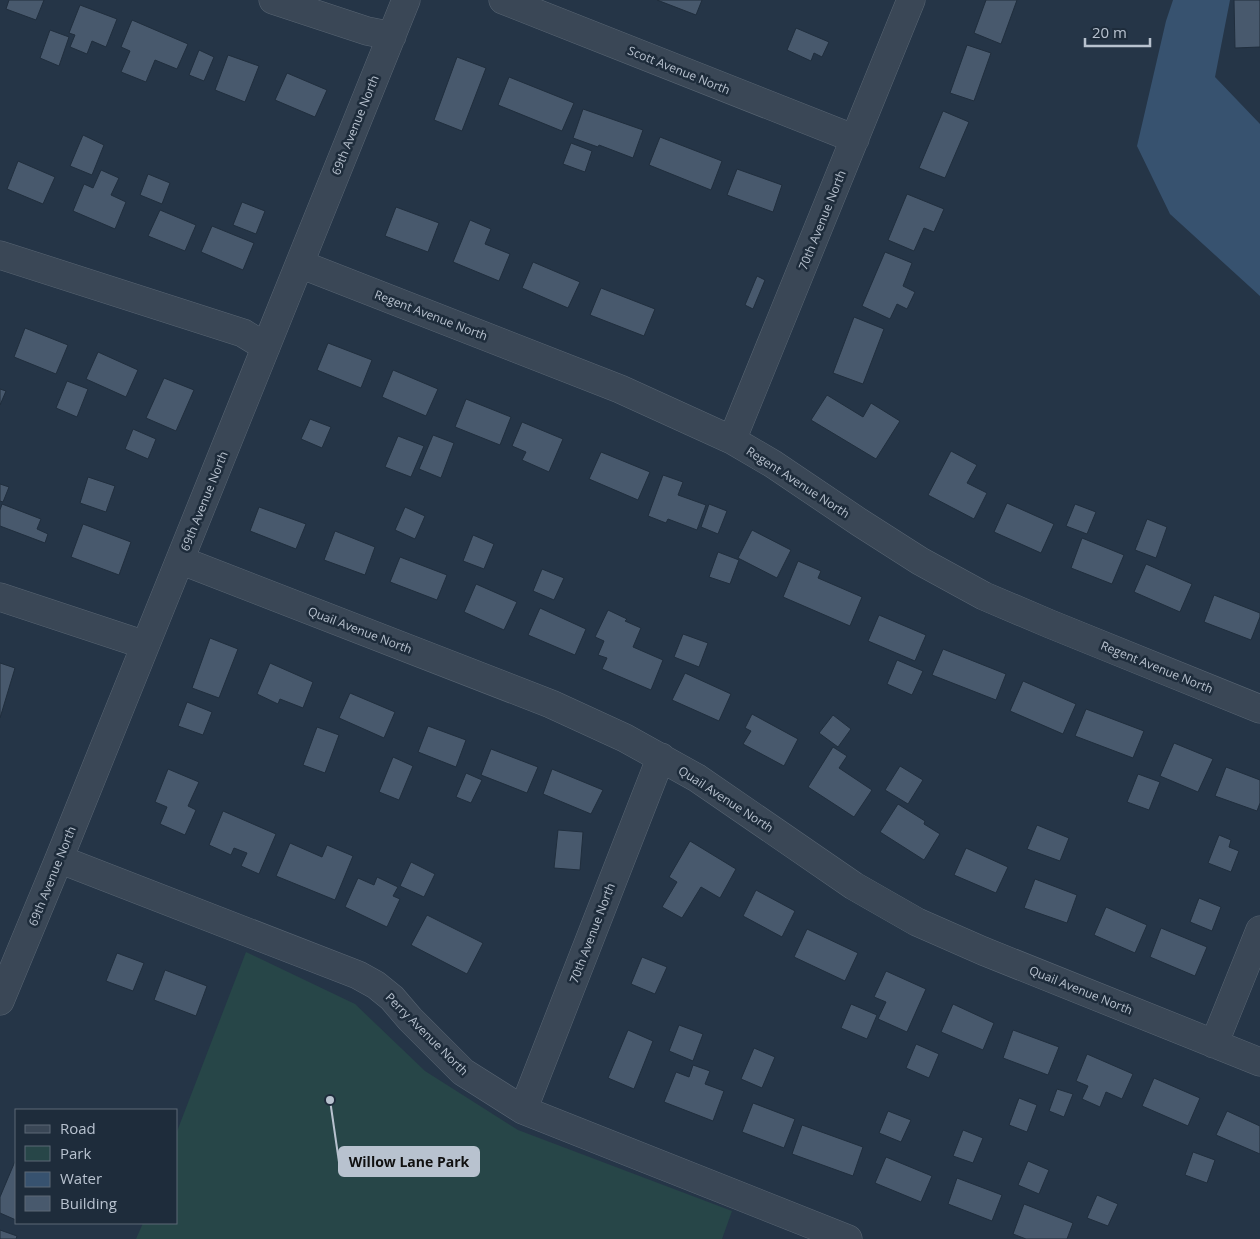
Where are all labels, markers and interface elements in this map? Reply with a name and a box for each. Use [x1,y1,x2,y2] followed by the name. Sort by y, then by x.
[1085,15,1150,47] scale bar
[1092,22,1127,42] text: 20 m
[625,42,733,98] street label: Scott Avenue North
[327,73,383,177] street label: 69th Avenue North
[794,168,850,272] street label: 70th Avenue North
[372,286,490,344] street label: Regent Avenue North
[743,442,853,522] street label: Regent Avenue North
[176,449,232,553] street label: 69th Avenue North
[305,602,415,658] street label: Quail Avenue North
[1098,637,1216,697] street label: Regent Avenue North
[675,762,777,836] street label: Quail Avenue North
[24,824,80,928] street label: 69th Avenue North
[565,880,619,986] street label: 70th Avenue North
[1027,961,1135,1019] street label: Quail Avenue North
[382,989,472,1079] street label: Perry Avenue North
[15,1109,178,1224] legend
[60,1118,96,1138] text: Road
[60,1143,91,1163] text: Park
[339,1147,479,1176] callout: Willow Lane Park
[349,1152,470,1171] text: Willow Lane Park
[60,1168,102,1188] text: Water
[60,1193,117,1213] text: Building

